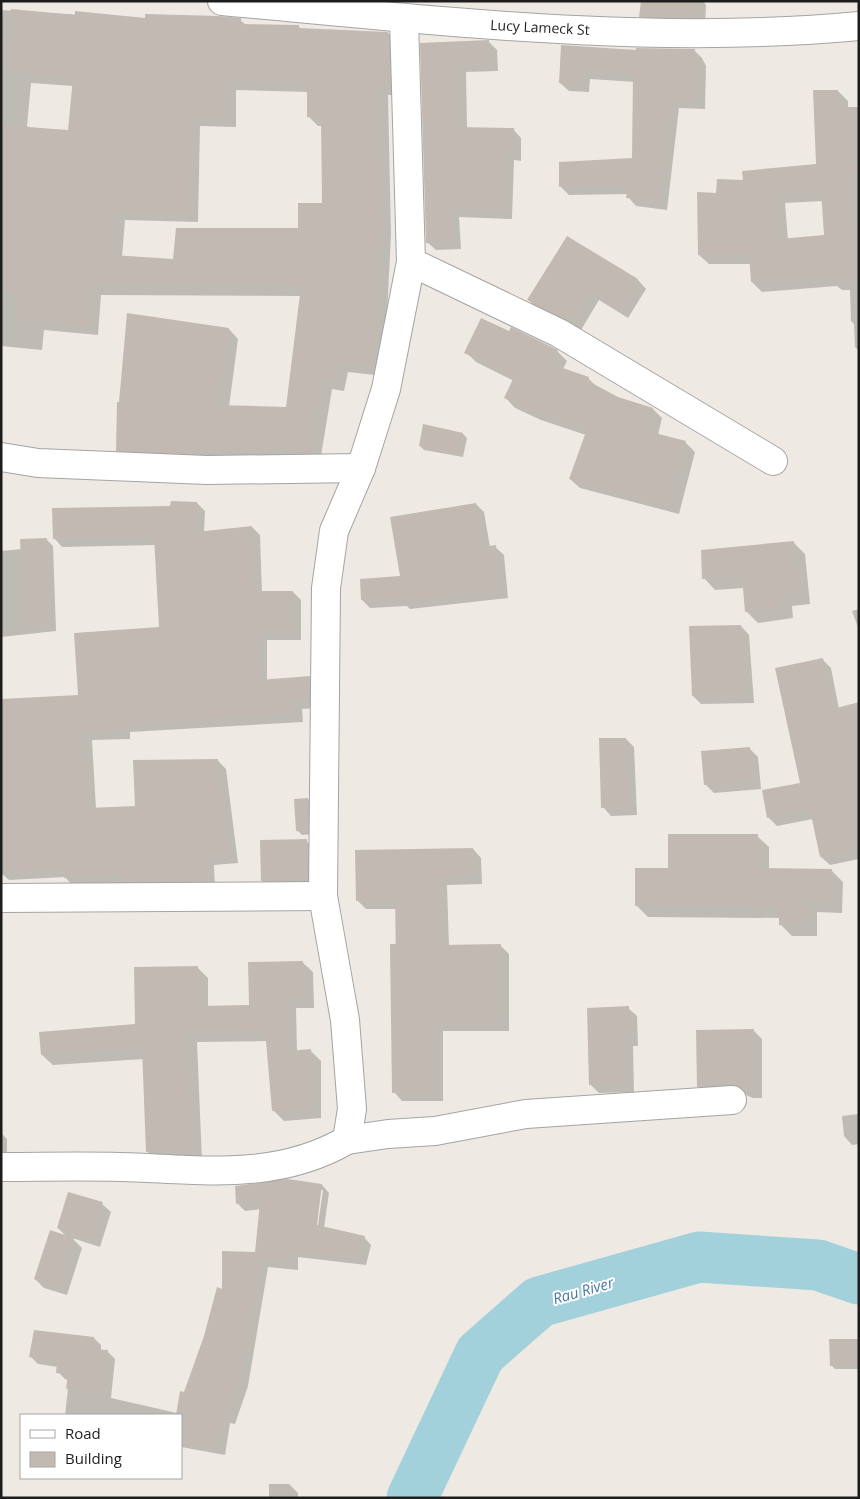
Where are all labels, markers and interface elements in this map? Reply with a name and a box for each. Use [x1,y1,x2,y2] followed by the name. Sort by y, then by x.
[490,15,590,39] street label: Lucy Lameck St
[550,1272,617,1308] water label: Rau River
[20,1414,182,1479] legend
[65,1423,101,1443] text: Road
[65,1448,122,1468] text: Building

